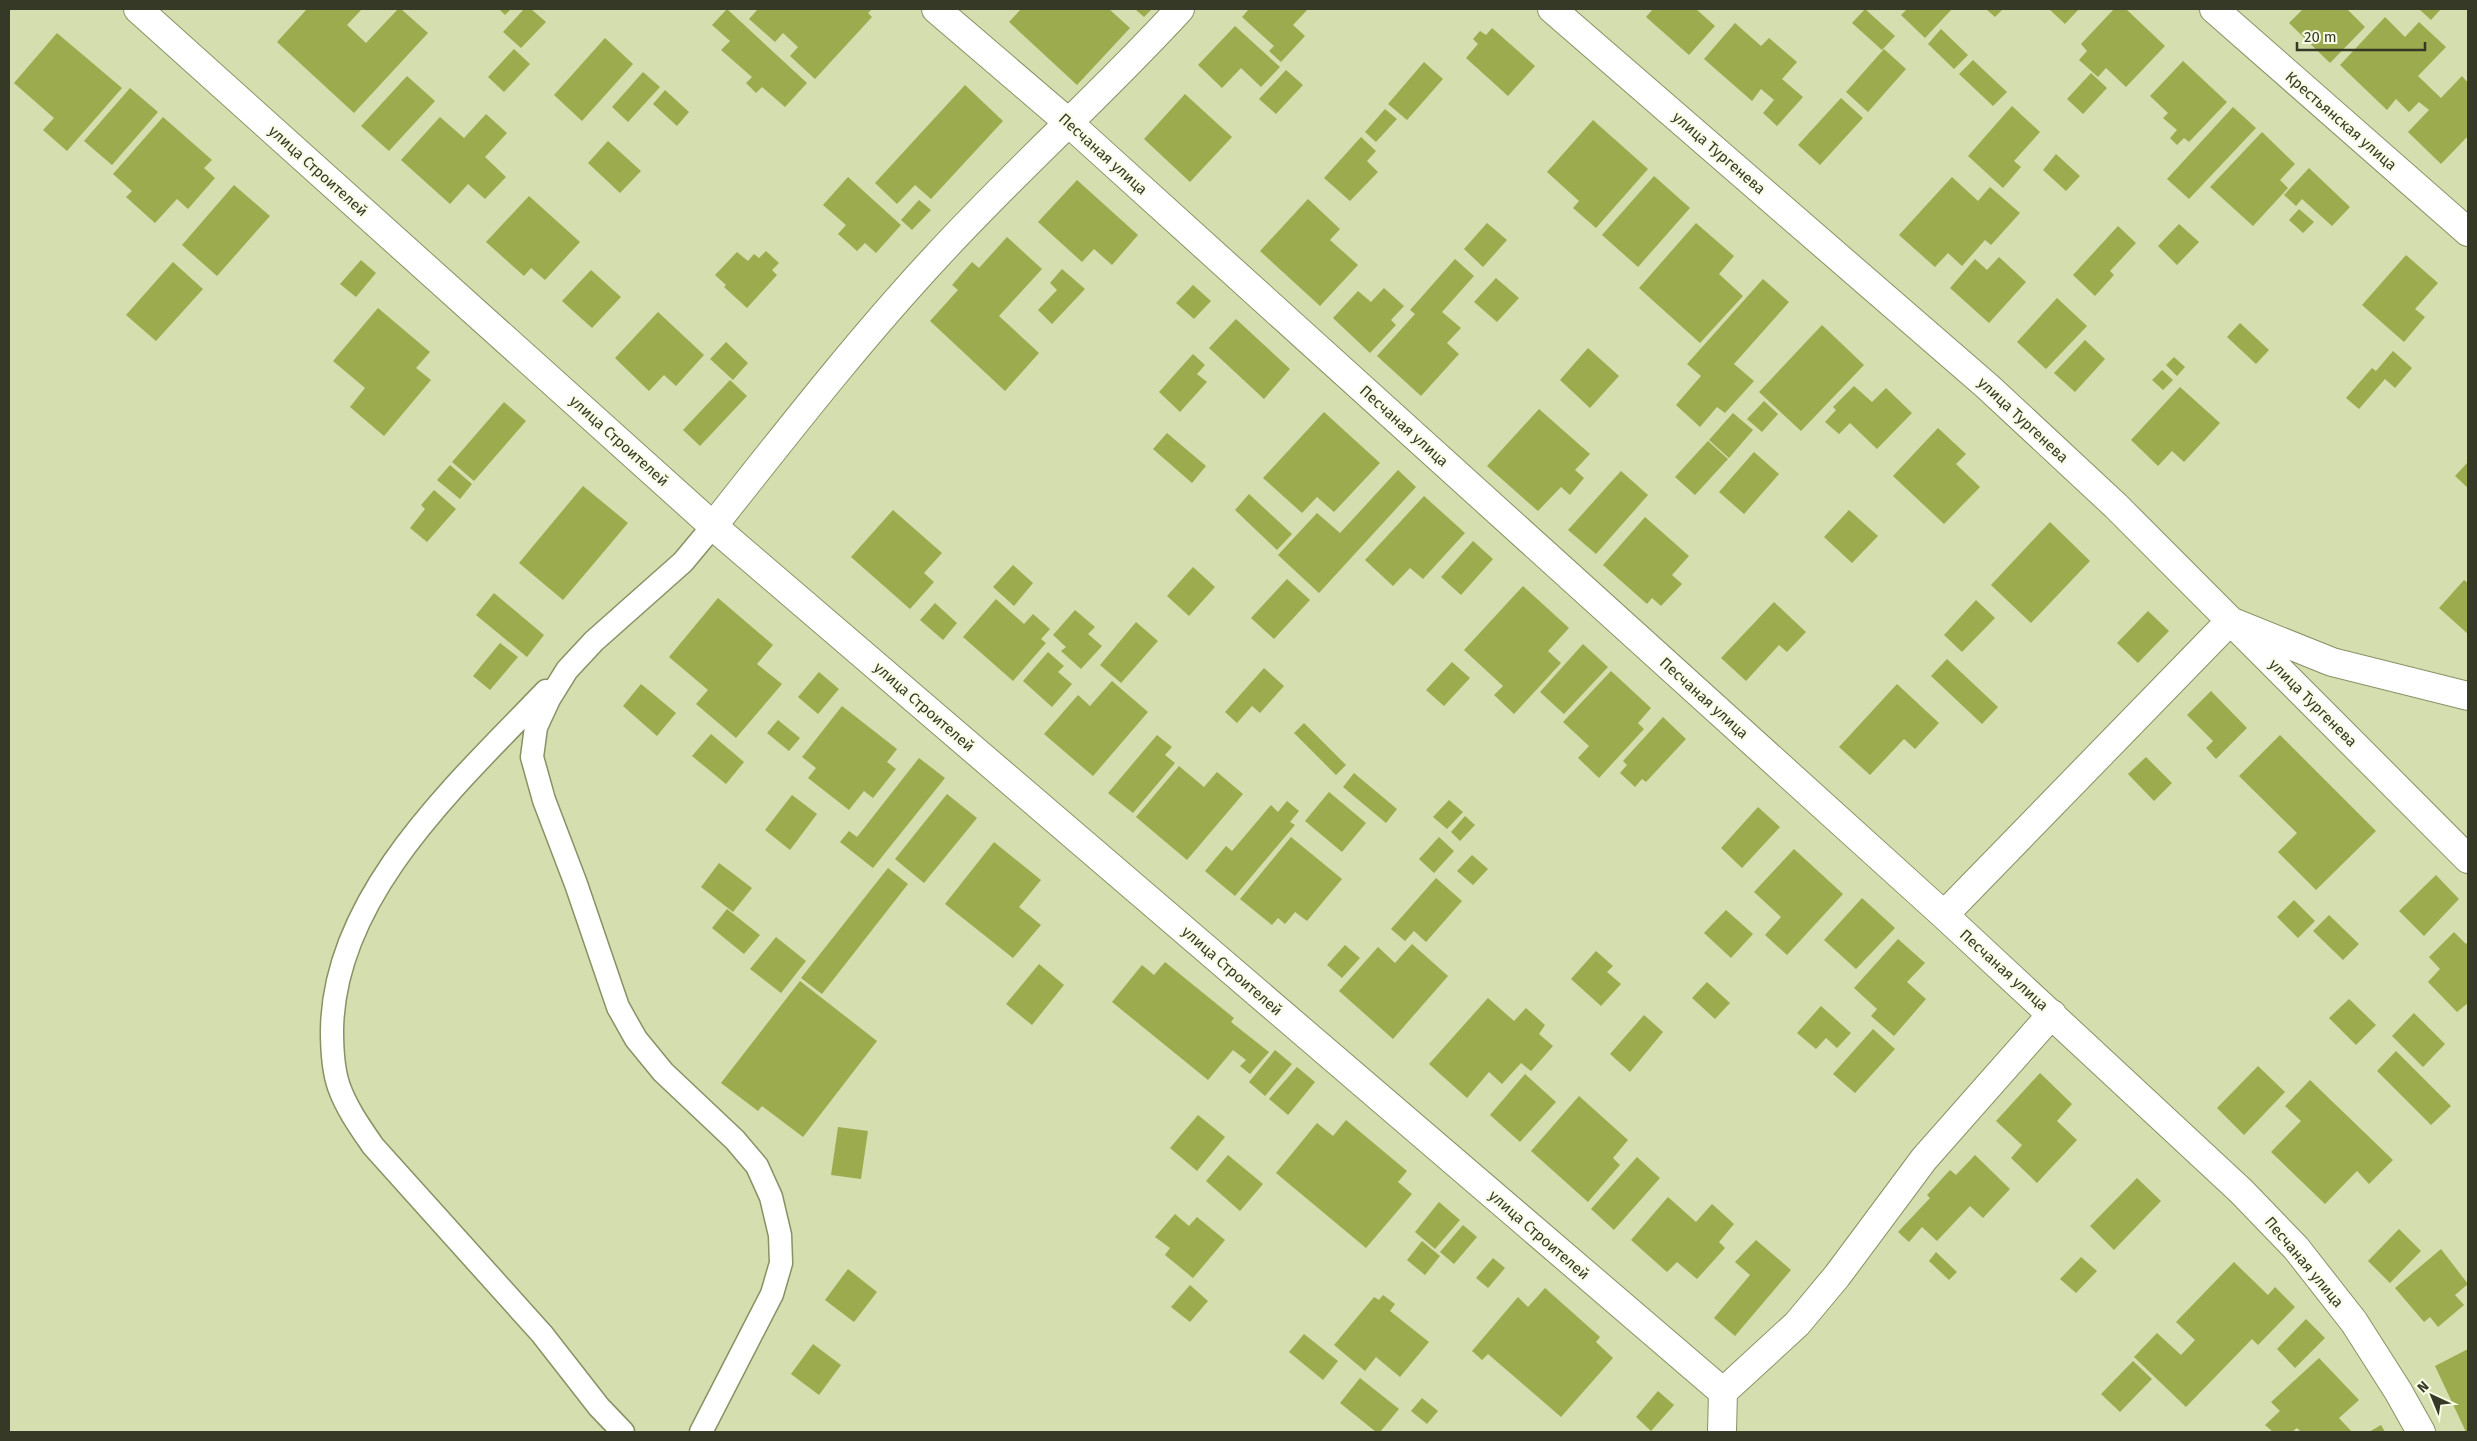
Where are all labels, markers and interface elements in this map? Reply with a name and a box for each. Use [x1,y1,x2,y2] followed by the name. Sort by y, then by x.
[2297,20,2424,52] scale bar
[2304,28,2337,46] text: 20 m
[2282,68,2400,174] street label: Крестьянская улица
[1669,108,1769,198] street label: улица Тургенева
[1055,110,1151,198] street label: Песчаная улица
[265,122,371,220] street label: улица Строителей
[1974,374,2072,466] street label: улица Тургенева
[1356,382,1452,470] street label: Песчаная улица
[566,392,672,490] street label: улица Строителей
[1656,654,1752,742] street label: Песчаная улица
[2265,655,2361,751] street label: улица Тургенева
[870,659,978,755] street label: улица Строителей
[1178,923,1286,1019] street label: улица Строителей
[1956,926,2052,1014] street label: Песчаная улица
[1485,1187,1593,1283] street label: улица Строителей
[2261,1213,2347,1311] street label: Песчаная улица
[2407,1371,2457,1421] north arrow
[2414,1378,2433,1396] text: N

